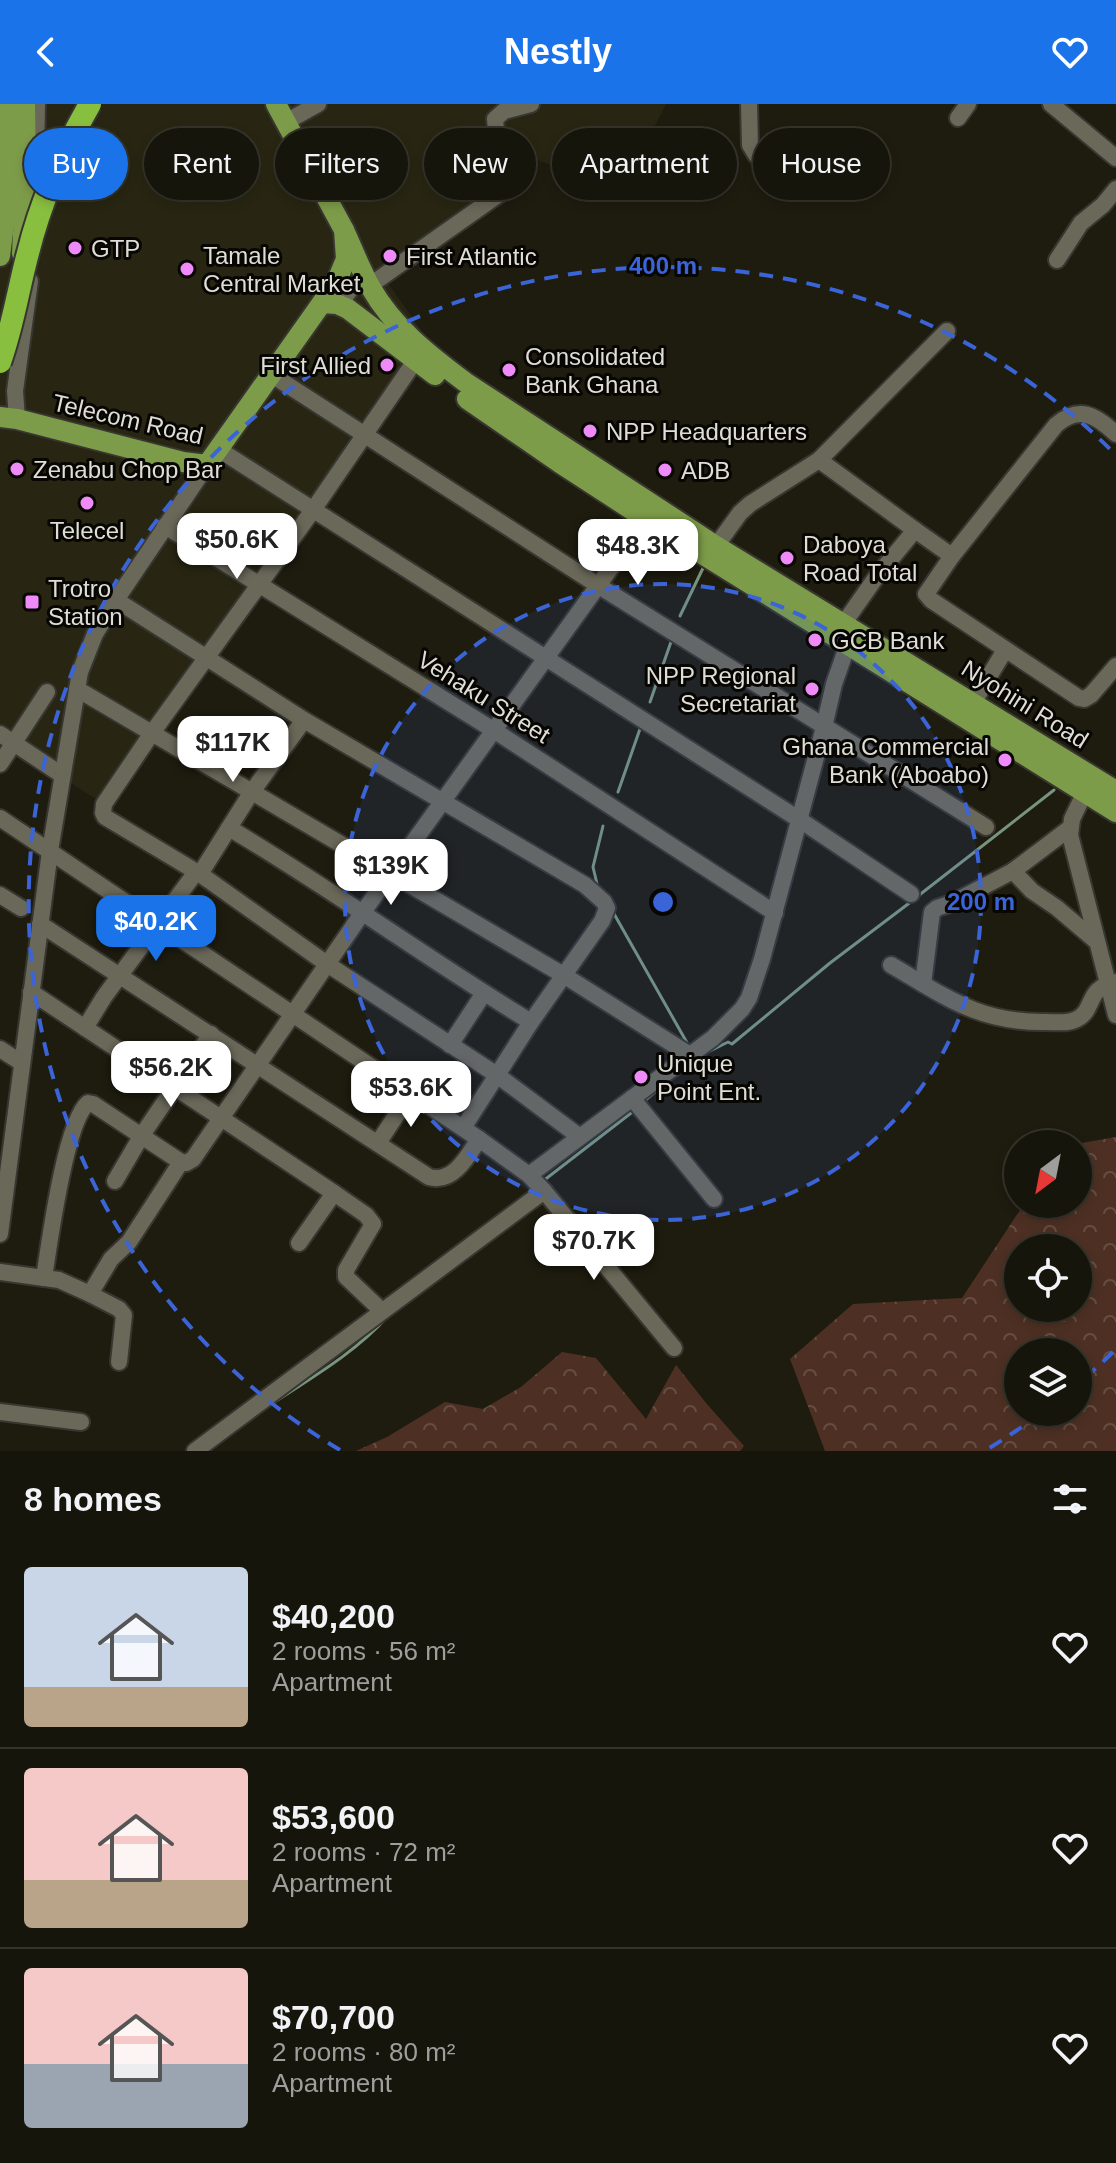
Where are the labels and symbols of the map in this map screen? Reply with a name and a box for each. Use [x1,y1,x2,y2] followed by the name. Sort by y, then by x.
[91,235,140,262] place label: GTP
[66,239,84,257] marker: GTP
[203,242,361,297] place label: Tamale Central Market
[406,243,537,270] place label: First Atlantic
[381,247,399,265] marker: First Atlantic
[629,252,697,279] text: 400 m
[178,260,196,278] marker: Tamale Central Market
[525,343,665,398] place label: Consolidated Bank Ghana
[260,352,371,379] place label: First Allied
[378,356,396,374] marker: First Allied
[500,361,518,379] marker: Consolidated Bank Ghana
[50,389,206,449] street label: Telecom Road
[606,418,807,445] place label: NPP Headquarters
[581,422,599,440] marker: NPP Headquarters
[33,456,222,483] place label: Zenabu Chop Bar
[681,457,730,484] place label: ADB
[8,460,26,478] marker: Zenabu Chop Bar
[656,461,674,479] marker: ADB
[78,494,96,512] marker: Telecel
[172,513,302,581] pin: $50.6K
[50,517,124,544] place label: Telecel
[573,519,703,587] pin: $48.3K
[803,531,917,586] place label: Daboya Road Total
[778,549,796,567] marker: Daboya Road Total
[48,575,123,630] place label: Trotro Station
[23,593,41,611] marker: Trotro Station
[831,627,945,654] place label: GCB Bank
[806,631,824,649] marker: GCB Bank
[413,646,555,749] street label: Vehaku Street
[957,654,1093,754] street label: Nyohini Road
[646,662,796,717] place label: NPP Regional Secretariat
[803,680,821,698] marker: NPP Regional Secretariat
[177,716,289,784] pin: $117K
[782,733,989,788] place label: Ghana Commercial Bank (Aboabo)
[996,751,1014,769] marker: Ghana Commercial Bank (Aboabo)
[335,839,447,907] pin: $139K
[649,888,677,916] centre of rings
[947,888,1015,915] text: 200 m
[91,895,221,963] pin: $40.2K
[106,1041,236,1109] pin: $56.2K
[657,1050,761,1105] place label: Unique Point Ent.
[346,1061,476,1129] pin: $53.6K
[632,1068,650,1086] marker: Unique Point Ent.
[1004,1130,1092,1218] north arrow
[529,1214,659,1282] pin: $70.7K

